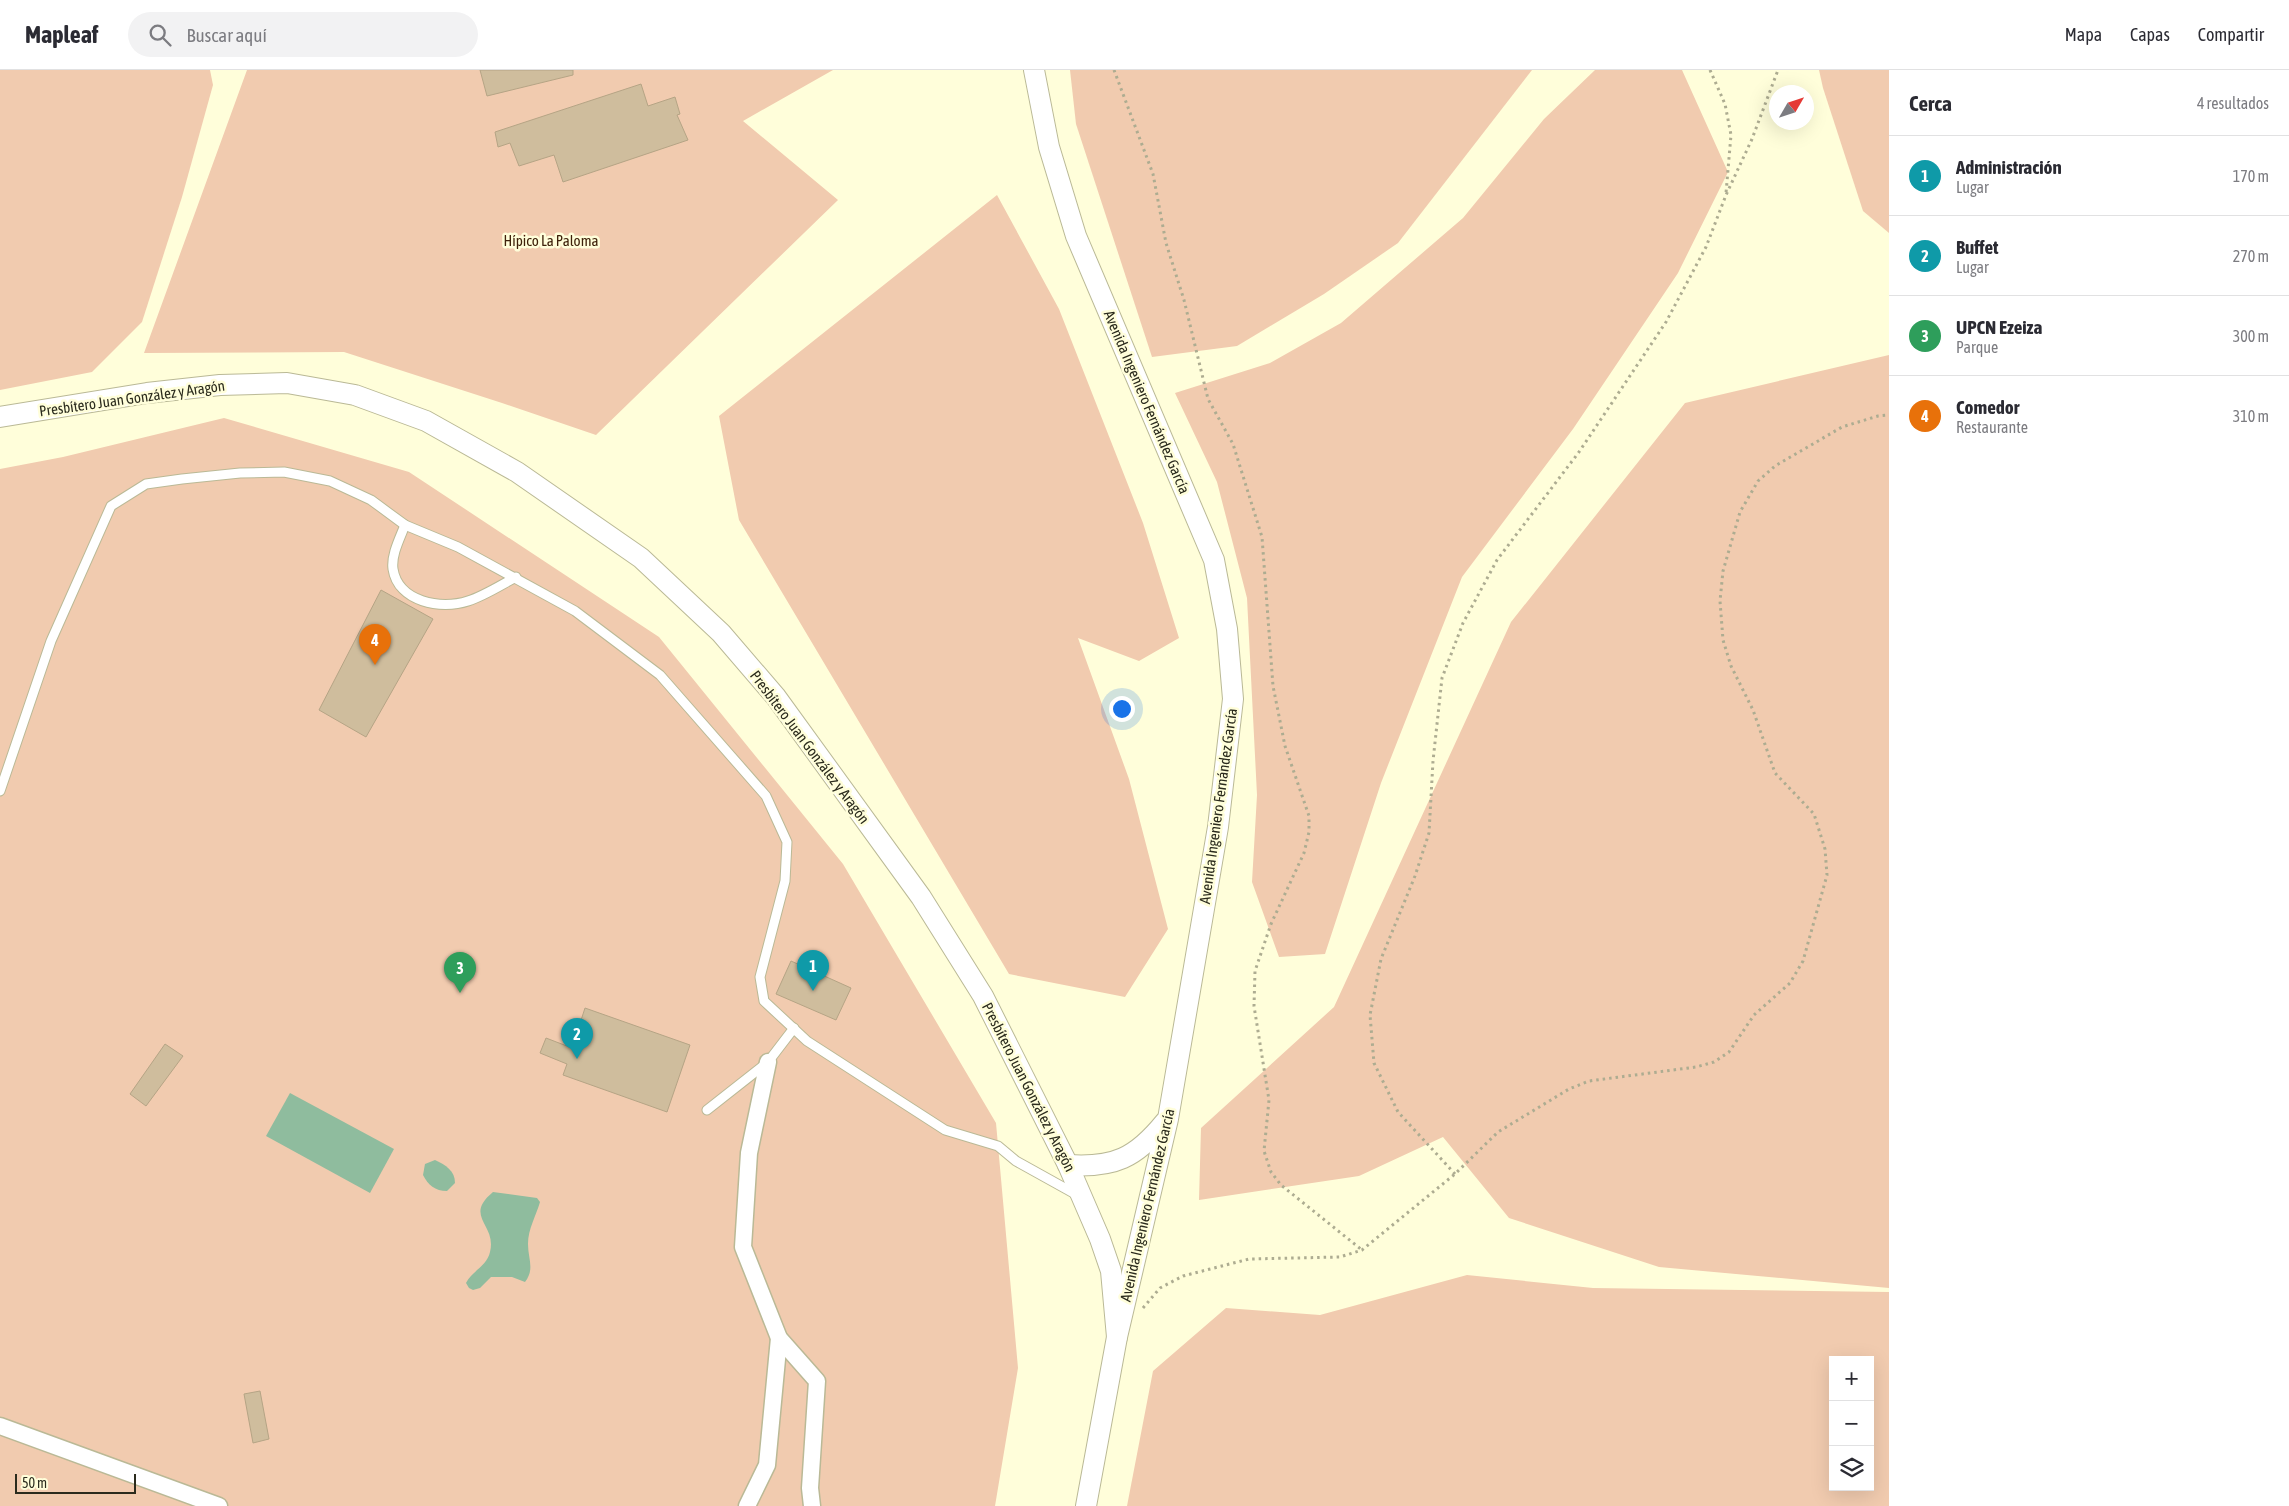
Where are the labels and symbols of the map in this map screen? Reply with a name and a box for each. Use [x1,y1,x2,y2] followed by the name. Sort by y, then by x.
[1769,85,1814,130] north arrow
[504,232,598,249] park label: Hípico La Paloma
[1101,308,1193,496] street label: Avenida Ingeniero Fernández García
[38,377,226,419] street label: Presbítero Juan González y Aragón
[359,624,391,665] pin: 4
[747,667,873,827] street label: Presbítero Juan González y Aragón
[1109,696,1135,722] your location
[1196,707,1240,905] street label: Avenida Ingeniero Fernández García
[797,950,829,991] pin: 1
[444,952,476,993] pin: 3
[979,1000,1079,1174] street label: Presbítero Juan González y Aragón
[561,1018,593,1059] pin: 2
[1117,1107,1177,1303] street label: Avenida Ingeniero Fernández García
[15,1471,136,1494] scale bar

